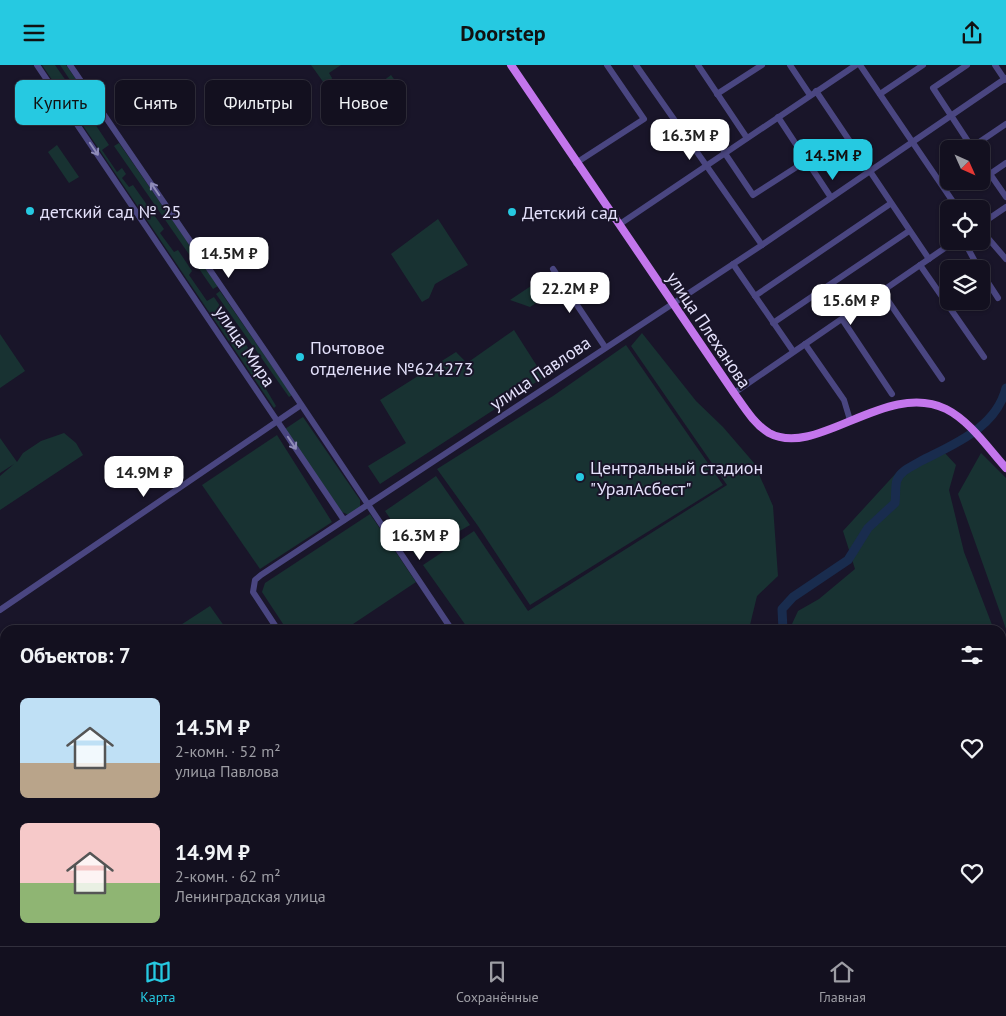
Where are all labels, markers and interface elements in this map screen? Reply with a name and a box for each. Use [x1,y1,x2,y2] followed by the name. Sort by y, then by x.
[20,19,48,47] icon: menu
[460,19,546,47] text: Doorstep
[958,19,986,47] icon: share
[15,80,105,125] chip: Купить
[115,80,195,125] chip: Снять
[205,80,311,125] chip: Фильтры
[321,80,406,125] chip: Новое
[644,119,736,161] pin: 16.3M ₽
[661,125,719,145] text: 16.3M ₽
[787,139,879,181] pin: 14.5M ₽
[940,140,990,190] north arrow
[940,140,990,310] map controls
[89,141,99,155] one-way arrow
[804,145,862,165] text: 14.5M ₽
[150,183,160,197] one-way arrow
[40,200,181,223] place label: детский сад № 25
[940,200,990,250] button: locate
[522,201,618,224] place label: Детский сад
[24,205,36,217] marker: детский сад № 25
[506,206,518,218] marker: Детский сад
[183,237,275,279] pin: 14.5M ₽
[200,243,258,263] text: 14.5M ₽
[940,260,990,310] button: layers
[662,267,756,393] street label: улица Плеханова
[524,271,616,314] pin: 22.2M ₽
[541,278,599,298] text: 22.2M ₽
[805,283,897,326] pin: 15.6M ₽
[822,290,880,310] text: 15.6M ₽
[209,301,281,391] street label: улица Мира
[485,331,595,415] street label: улица Павлова
[310,336,474,380] place label: Почтовое отделение №624273
[294,351,306,363] marker: Почтовое отделение №624273
[287,436,297,450] one-way arrow
[98,455,190,498] pin: 14.9M ₽
[590,456,763,500] place label: Центральный стадион "УралАсбест"
[115,462,173,482] text: 14.9M ₽
[574,471,586,483] marker: Центральный стадион "УралАсбест"
[374,519,466,561] pin: 16.3M ₽
[391,525,449,545] text: 16.3M ₽
[958,641,986,669] icon: filters
[20,642,131,669] text: Объектов: 7
[175,714,250,741] text: 14.5M ₽
[60,718,120,778] icon: home
[958,734,986,762] icon: heart
[175,741,281,761] text: 2-комн. · 52 m²
[175,761,279,781] text: улица Павлова
[175,839,250,866] text: 14.9M ₽
[60,843,120,903] icon: home
[958,859,986,887] icon: heart
[175,866,281,886] text: 2-комн. · 62 m²
[175,886,326,906] text: Ленинградская улица
[140,958,176,1006] tab: Карта
[456,958,539,1006] tab: Сохранённые
[819,958,866,1006] tab: Главная

